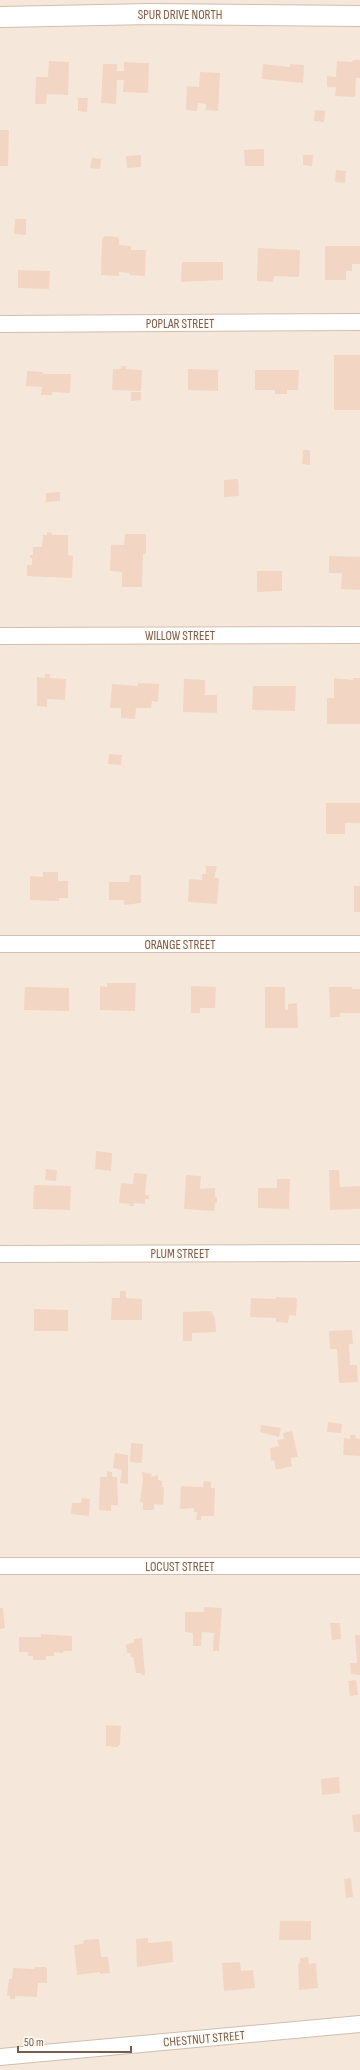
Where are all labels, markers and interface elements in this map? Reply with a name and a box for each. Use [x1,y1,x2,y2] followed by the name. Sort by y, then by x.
[138,7,222,23] street label: SPUR DRIVE NORTH
[146,316,214,332] street label: POPLAR STREET
[145,628,215,644] street label: WILLOW STREET
[144,937,216,953] street label: ORANGE STREET
[150,1246,210,1262] street label: PLUM STREET
[145,1559,215,1575] street label: LOCUST STREET
[162,2027,246,2051] street label: CHESTNUT STREET
[18,2028,131,2054] scale bar
[24,2035,44,2050] text: 50 m

